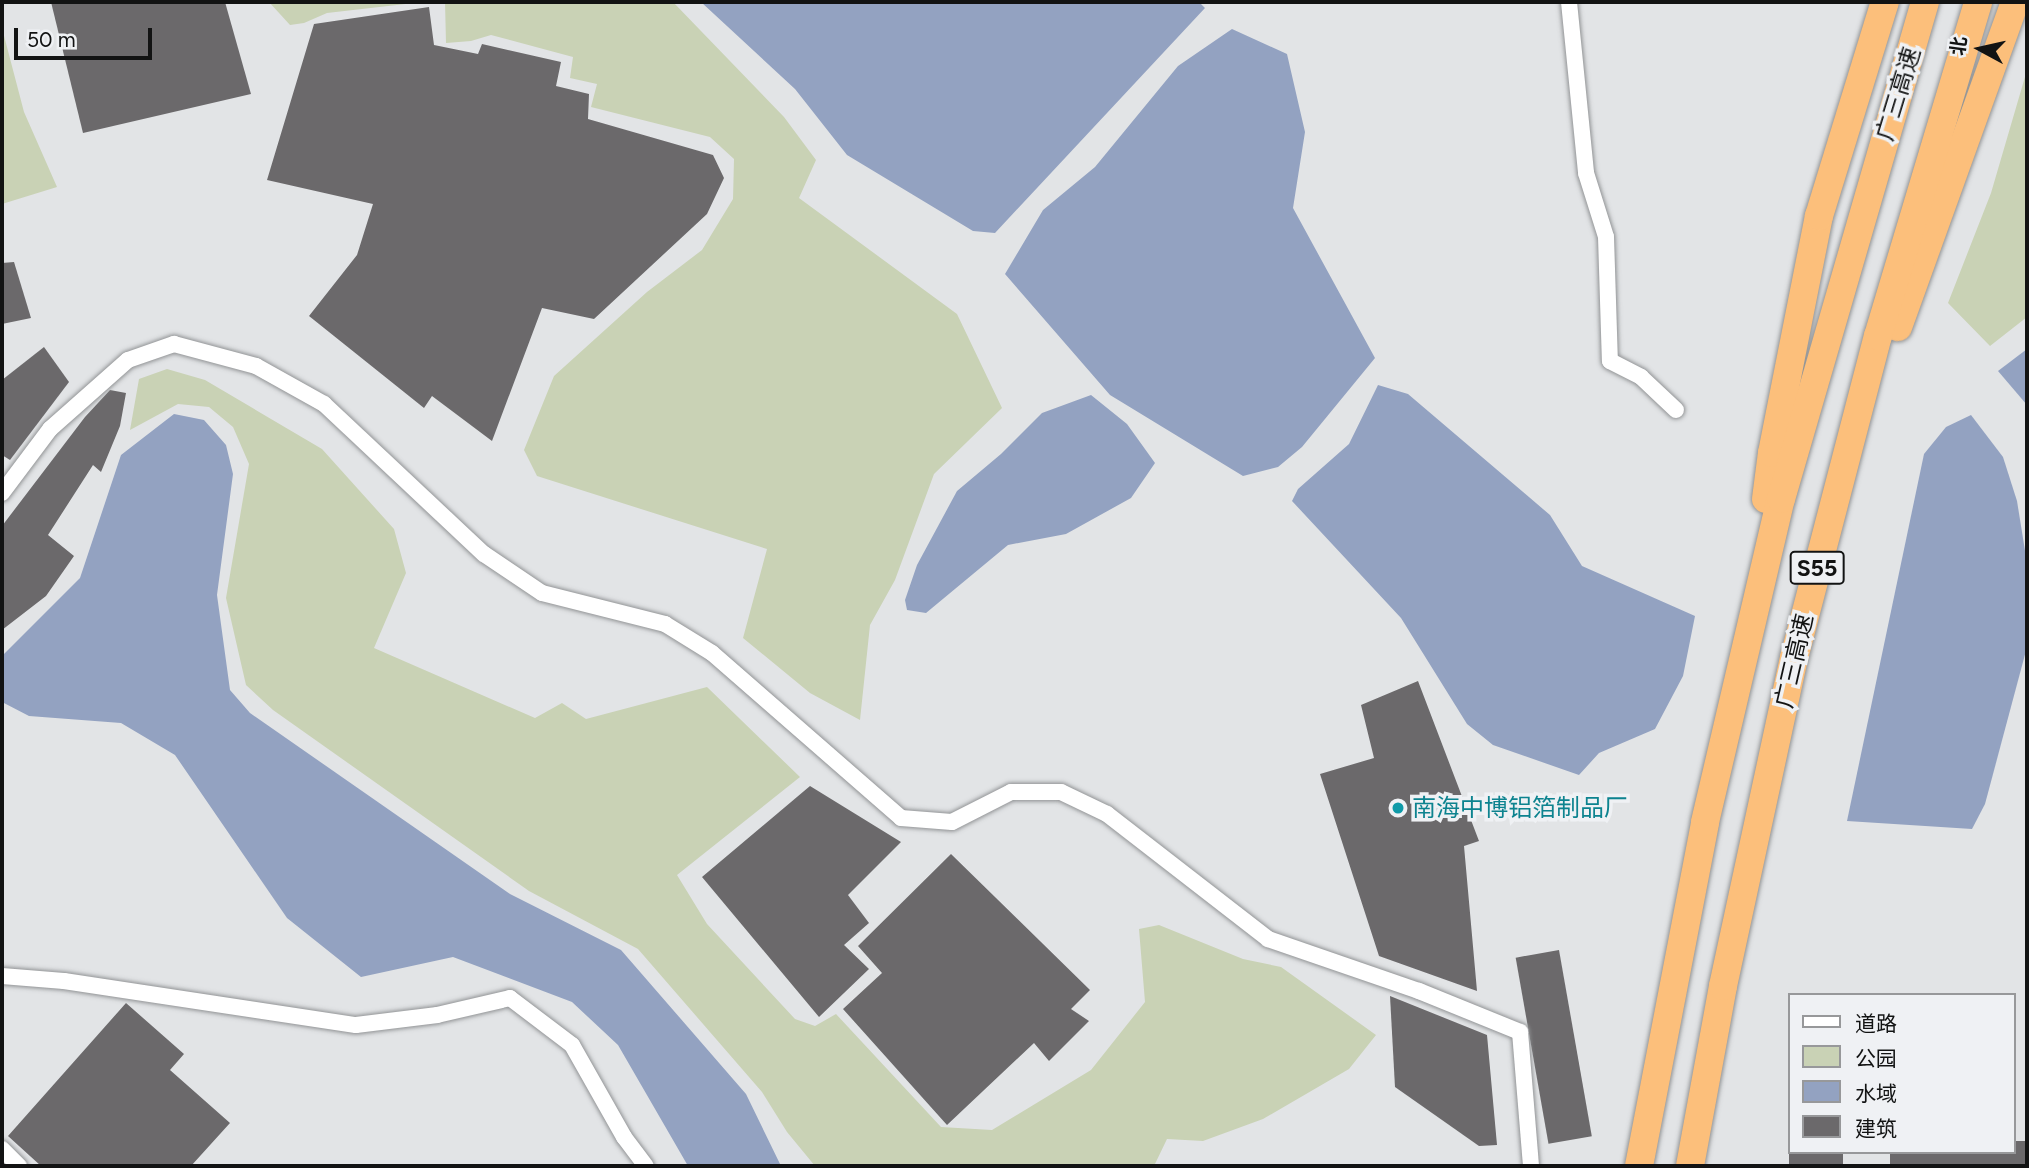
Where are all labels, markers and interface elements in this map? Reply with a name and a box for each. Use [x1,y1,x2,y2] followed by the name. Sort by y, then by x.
[18,14,156,58] scale bar
[1945,14,2015,84] north arrow
[27,27,76,52] text: 50 m
[1946,35,1971,57] text: 北
[1870,44,1926,144] street label: 广三高速
[1789,548,1845,588] road number: S55
[1769,611,1819,711] street label: 广三高速
[1412,794,1628,822] place label: 南海中博铝箔制品厂
[1390,800,1406,816] marker: 南海中博铝箔制品厂
[1787,993,2015,1154] legend
[1855,1011,1897,1036] text: 道路
[1855,1046,1897,1071] text: 公园
[1855,1081,1897,1106] text: 水域
[1855,1116,1897,1141] text: 建筑

